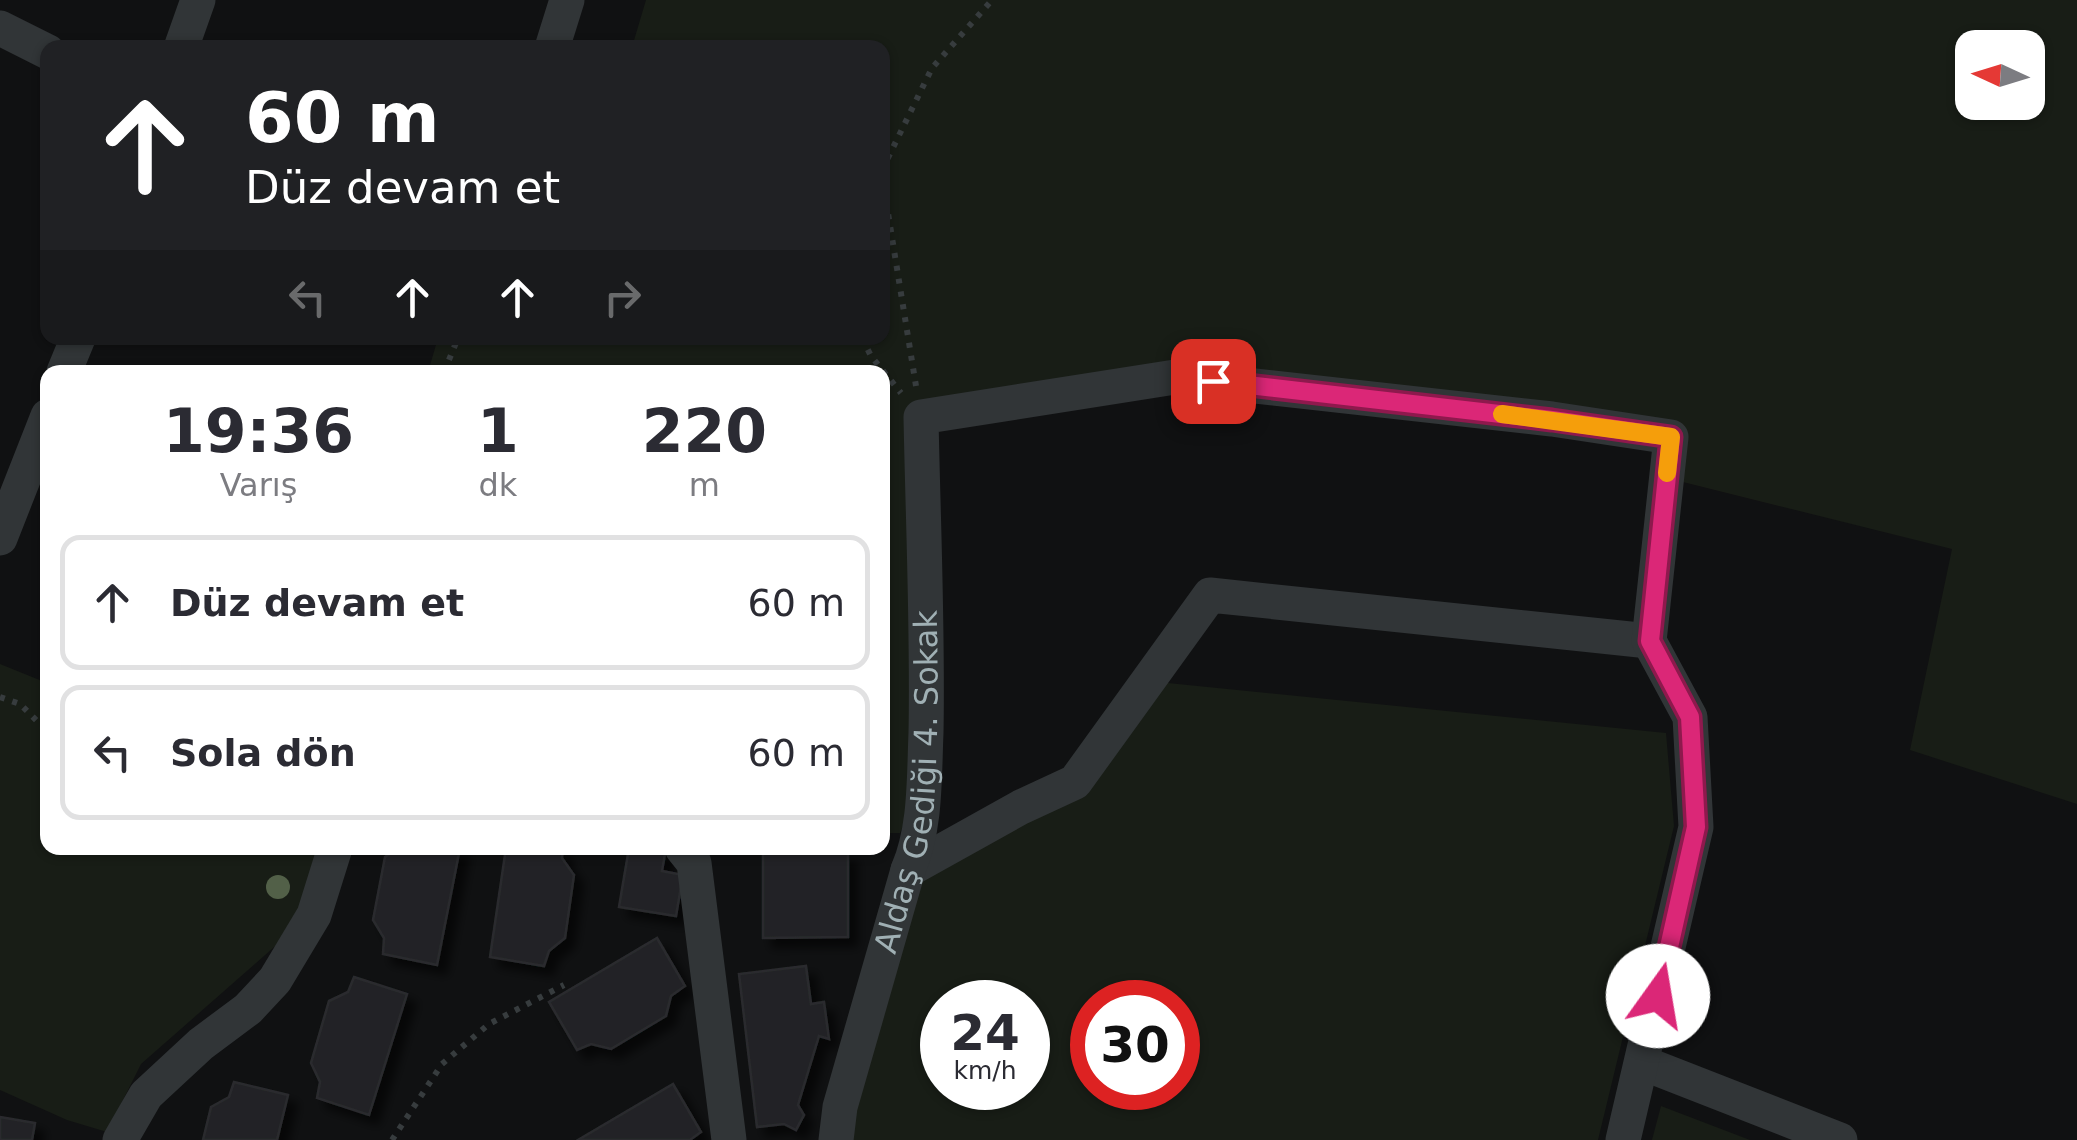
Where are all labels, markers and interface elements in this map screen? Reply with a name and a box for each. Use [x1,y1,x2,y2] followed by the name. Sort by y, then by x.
[1955,30,2045,120] north arrow
[1955,30,2045,120] map controls
[245,77,440,159] text: 60 m
[80,80,210,210] icon: ahead
[245,161,560,214] text: Düz devam et
[280,270,335,325] icon: left
[385,270,440,325] icon: ahead
[490,270,545,325] icon: ahead
[595,270,650,325] icon: right
[1171,339,1256,424] pin
[1186,354,1241,409] icon: arrive
[163,396,354,466] text: 19:36
[477,396,519,466] text: 1
[642,396,767,466] text: 220
[220,466,297,504] text: Varış
[478,466,517,504] text: dk
[689,466,720,504] text: m
[85,575,140,630] icon: ahead
[170,581,464,625] text: Düz devam et
[748,581,845,625] text: 60 m
[866,609,945,957] street label: Aldaş Gediği 4. Sokak
[85,725,140,780] icon: left
[170,731,356,775] text: Sola dön
[748,731,845,775] text: 60 m
[1606,944,1710,1048] position arrow
[1070,980,1200,1110] speed limit sign: 30
[950,1004,1020,1062] text: 24
[953,1056,1017,1085] text: km/h

